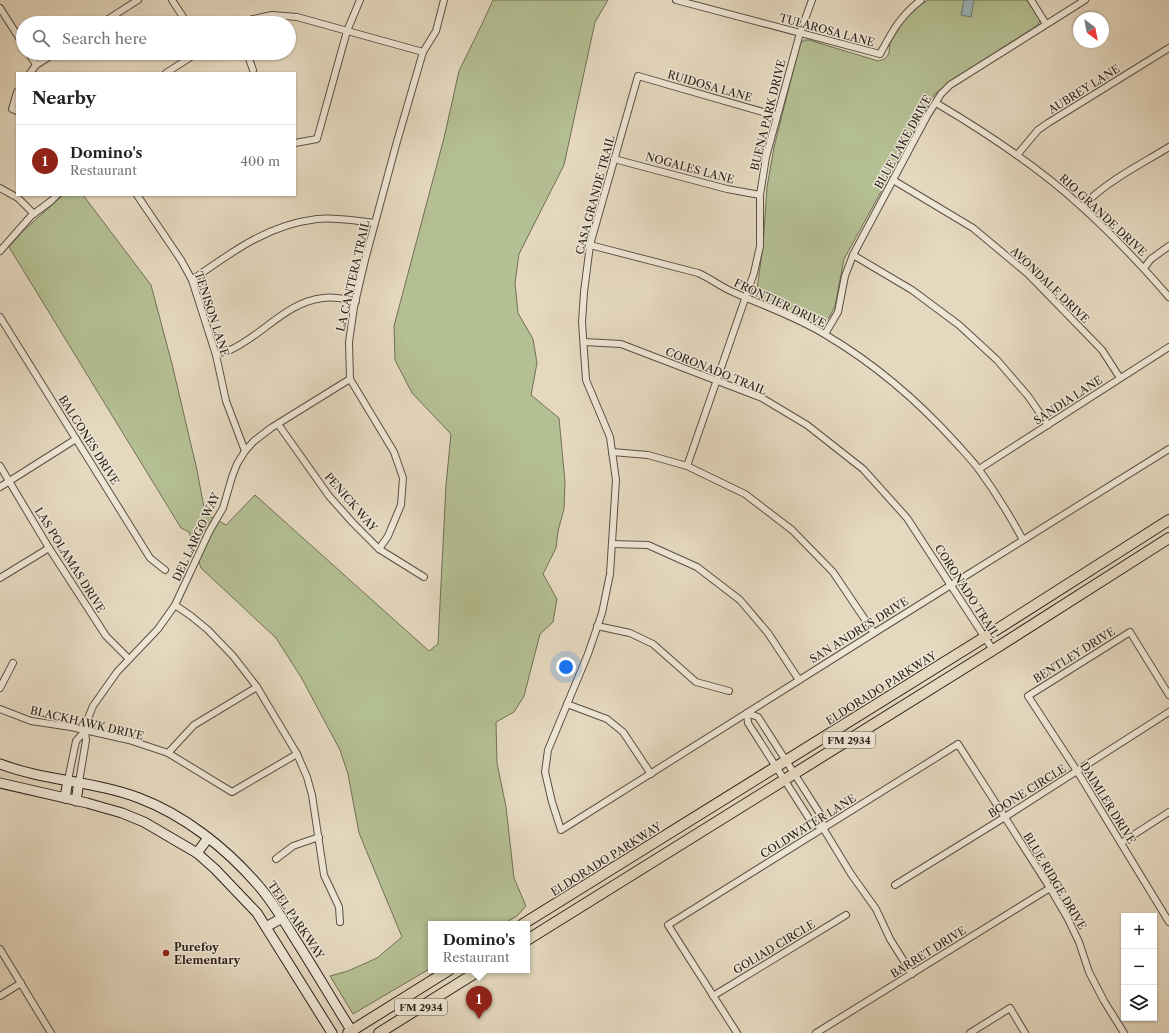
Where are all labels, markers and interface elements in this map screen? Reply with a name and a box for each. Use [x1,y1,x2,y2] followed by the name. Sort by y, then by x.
[778,11,877,50] street label: TULAROSA LANE
[1073,12,1109,48] north arrow
[16,16,296,60] search box
[30,27,52,49] icon: search
[62,29,147,48] text: Search here
[747,58,789,172] street label: BUENA PARK DRIVE
[1045,61,1123,117] street label: AUBREY LANE
[666,67,754,105] street label: RUIDOSA LANE
[32,88,96,108] text: Nearby
[871,92,935,191] street label: BLUE LAKE DRIVE
[572,133,618,256] street label: CASA GRANDE TRAIL
[70,143,143,162] text: Domino's
[644,149,736,187] street label: NOGALES LANE
[42,153,48,169] text: 1
[240,153,280,169] text: 400 m
[70,162,137,178] text: Restaurant
[1056,171,1150,259] street label: RIO GRANDE DRIVE
[333,218,373,333] street label: LA CANTERA TRAIL
[1007,243,1093,326] street label: AVONDALE DRIVE
[192,270,232,359] street label: TENISON LANE
[732,275,829,331] street label: FRONTIER DRIVE
[663,344,769,398] street label: CORONADO TRAIL
[1031,372,1105,427] street label: SANDIA LANE
[56,393,122,488] street label: BALCONES DRIVE
[322,470,381,534] street label: PENICK WAY
[169,490,223,584] street label: DEL LARGO WAY
[32,505,108,616] street label: LAS POLAMAS DRIVE
[932,542,1003,641] street label: CORONADO TRAIL
[807,594,911,666] street label: SAN ANDRES DRIVE
[1030,624,1118,686] street label: BENTLEY DRIVE
[823,648,939,728] street label: ELDORADO PARKWAY
[556,657,576,677] your location
[29,703,146,743] street label: BLACKHAWK DRIVE
[823,732,875,748] road number: FM 2934
[1077,760,1139,847] street label: DAIMLER DRIVE
[985,761,1069,821] street label: BOONE CIRCLE
[758,791,859,861] street label: COLDWATER LANE
[548,819,664,899] street label: ELDORADO PARKWAY
[1020,830,1090,932] street label: BLUE RIDGE DRIVE
[265,878,327,962] street label: TEEL PARKWAY
[1121,913,1157,1021] map controls
[1121,913,1157,949] button: +
[731,917,818,977] street label: GOLIAD CIRCLE
[428,921,530,973] popup
[888,923,969,981] street label: BARRET DRIVE
[443,930,515,949] text: Domino's
[174,940,241,967] place label: Purefoy Elementary
[161,948,171,958] marker: Purefoy Elementary
[443,949,510,965] text: Restaurant
[1121,949,1157,985] button: −
[1121,985,1157,1021] button: layers
[466,986,492,1019] pin: 1
[395,999,447,1015] road number: FM 2934

